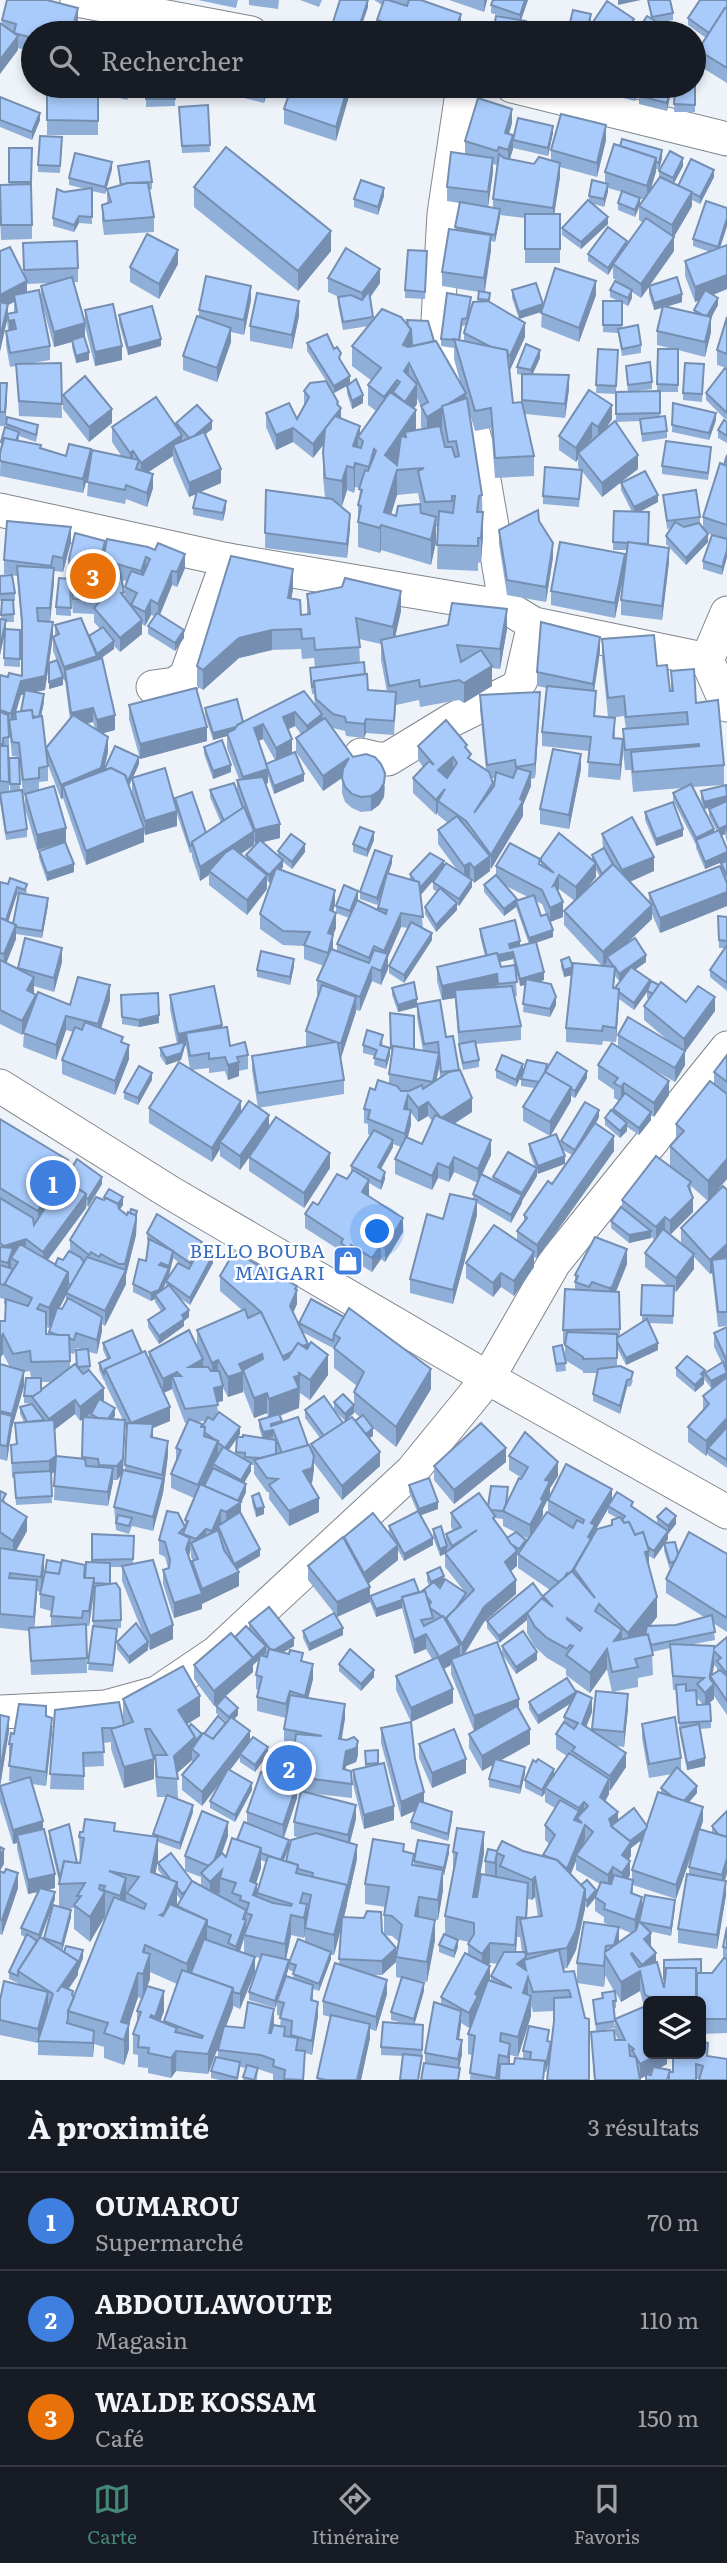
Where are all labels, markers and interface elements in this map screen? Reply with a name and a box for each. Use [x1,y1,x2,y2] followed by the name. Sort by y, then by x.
[21,21,706,98] search box
[101,40,243,79] text: Rechercher
[45,41,83,79] icon: search
[70,550,116,602] pin: 3
[30,1157,76,1209] pin: 1
[360,1214,394,1248] your location
[190,1236,325,1286] place label: BELLO BOUBA MAIGARI
[331,1244,365,1278] shop icon: BELLO BOUBA MAIGARI
[266,1742,312,1794] pin: 2
[643,1996,706,2059] map controls
[643,1996,706,2059] button: layers
[28,2104,209,2148] text: À proximité
[587,2109,699,2143] text: 3 résultats
[95,2185,240,2224] text: OUMAROU
[46,2204,56,2238] text: 1
[647,2204,699,2238] text: 70 m
[95,2224,243,2258] text: Supermarché
[95,2283,333,2322] text: ABDOULAWOUTE
[45,2302,57,2336] text: 2
[640,2302,699,2336] text: 110 m
[95,2322,188,2356] text: Magasin
[95,2381,317,2420] text: WALDE KOSSAM
[45,2400,57,2434] text: 3
[638,2400,699,2434] text: 150 m
[95,2420,144,2454] text: Café
[87,2480,137,2550] tab: Carte
[311,2480,399,2550] tab: Itinéraire
[574,2480,640,2550] tab: Favoris

